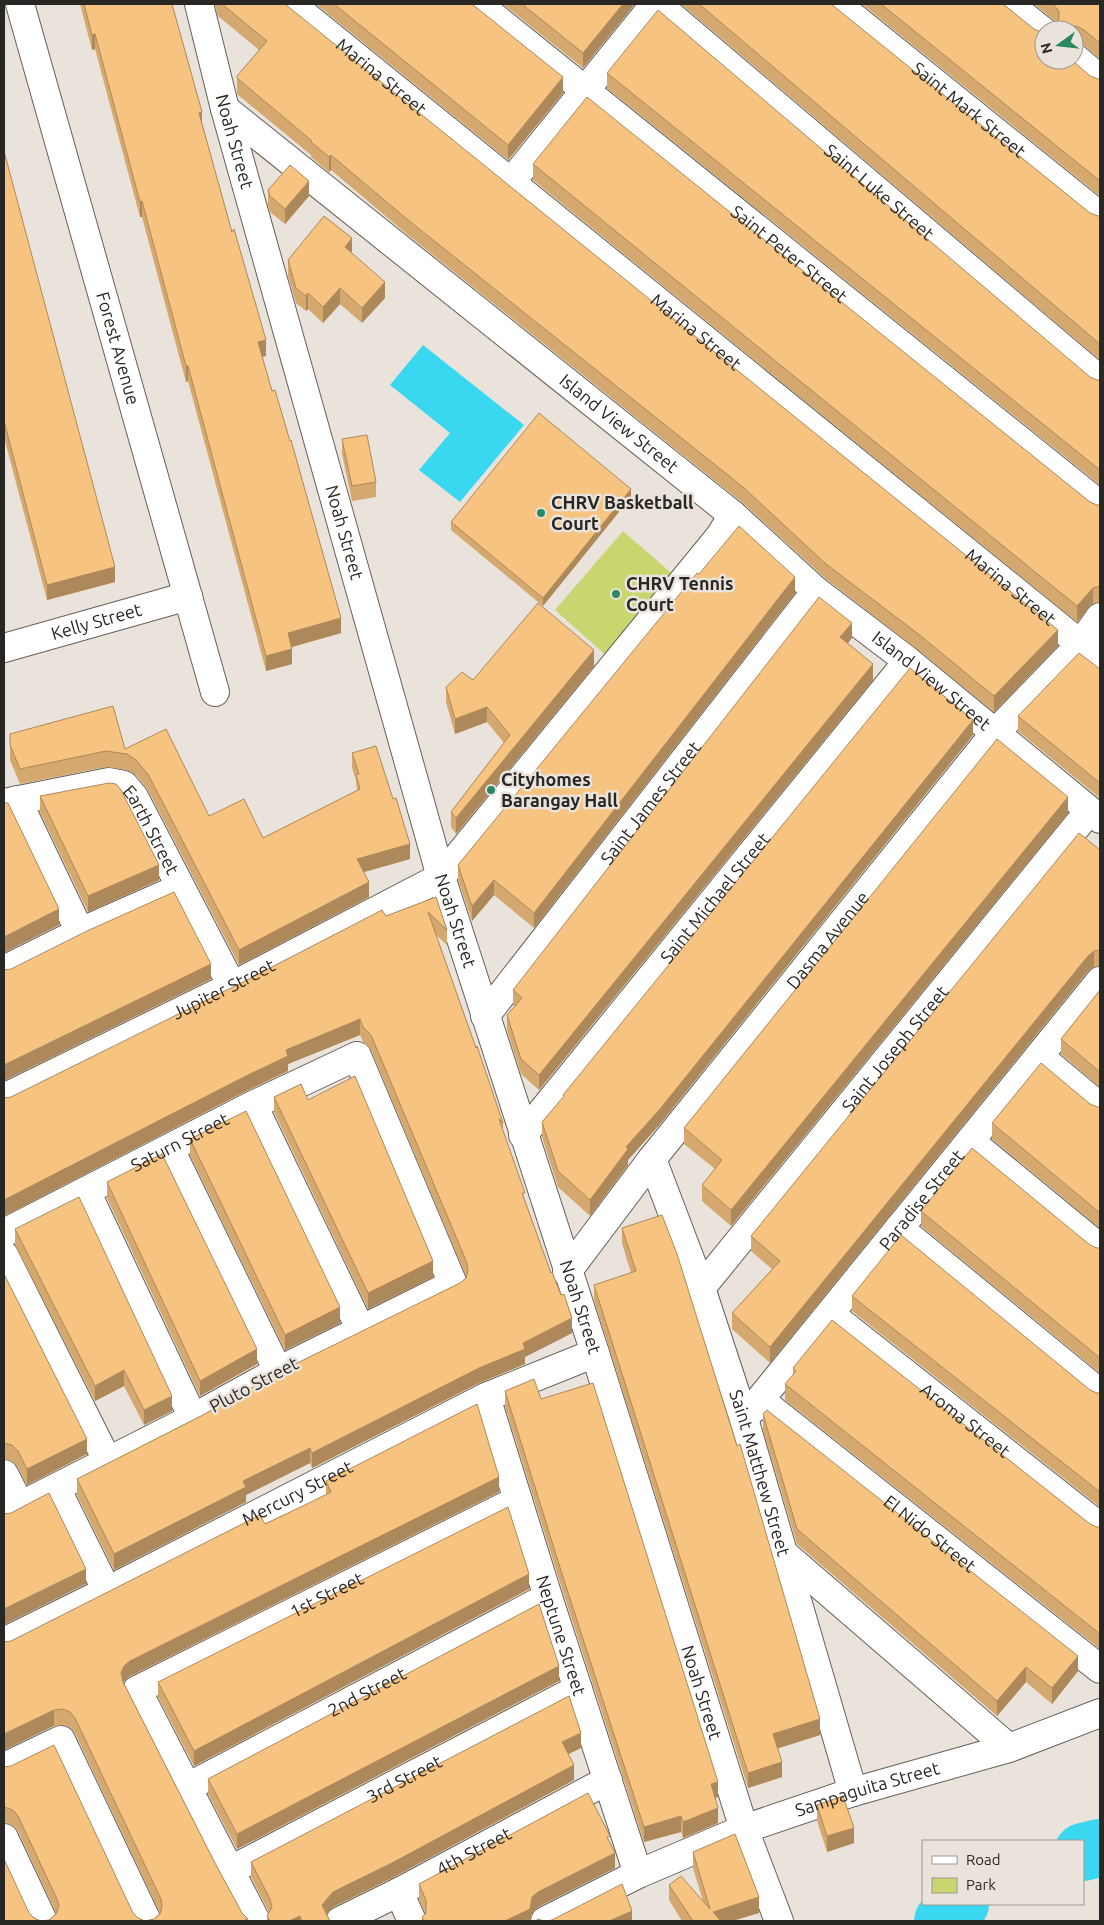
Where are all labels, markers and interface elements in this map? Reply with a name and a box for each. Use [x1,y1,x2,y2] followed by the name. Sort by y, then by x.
[1034,20,1084,70] north arrow
[333,34,431,119] street label: Marina Street
[1037,41,1056,55] text: N
[908,58,1030,161] street label: Saint Mark Street
[213,92,258,191] street label: Noah Street
[821,140,938,244] street label: Saint Luke Street
[727,201,851,306] street label: Saint Peter Street
[93,289,144,407] street label: Forest Avenue
[647,289,745,374] street label: Marina Street
[556,369,683,476] street label: Island View Street
[322,483,368,582] street label: Noah Street
[551,492,694,533] place label: CHRV Basketball Court
[535,507,547,519] marker: CHRV Basketball Court
[962,544,1060,629] street label: Marina Street
[626,573,734,614] place label: CHRV Tennis Court
[610,588,622,600] marker: CHRV Tennis Court
[49,599,144,643] street label: Kelly Street
[869,627,995,734] street label: Island View Street
[596,737,704,868] street label: Saint James Street
[501,769,619,810] place label: Cityhomes Barangay Hall
[119,781,183,877] street label: Earth Street
[485,784,497,796] marker: Cityhomes Barangay Hall
[656,829,773,967] street label: Saint Michael Street
[432,871,481,970] street label: Noah Street
[782,887,872,993] street label: Dasma Avenue
[169,954,278,1023] street label: Jupiter Street
[837,981,952,1116] street label: Saint Joseph Street
[127,1108,232,1175] street label: Saturn Street
[875,1145,968,1254] street label: Paradise Street
[557,1257,606,1356] street label: Noah Street
[206,1352,301,1416] street label: Pluto Street
[917,1378,1014,1461] street label: Aroma Street
[726,1387,794,1558] street label: Saint Matthew Street
[239,1456,356,1529] street label: Mercury Street
[880,1491,980,1576] street label: El Nido Street
[286,1568,366,1621] street label: 1st Street
[533,1573,590,1698] street label: Neptune Street
[678,1643,726,1742] street label: Noah Street
[324,1663,409,1720] street label: 2nd Street
[363,1751,445,1806] street label: 3rd Street
[792,1757,942,1820] street label: Sampaguita Street
[433,1823,515,1879] street label: 4th Street
[922,1840,1084,1905] legend
[966,1851,1001,1868] text: Road
[966,1876,996,1893] text: Park

